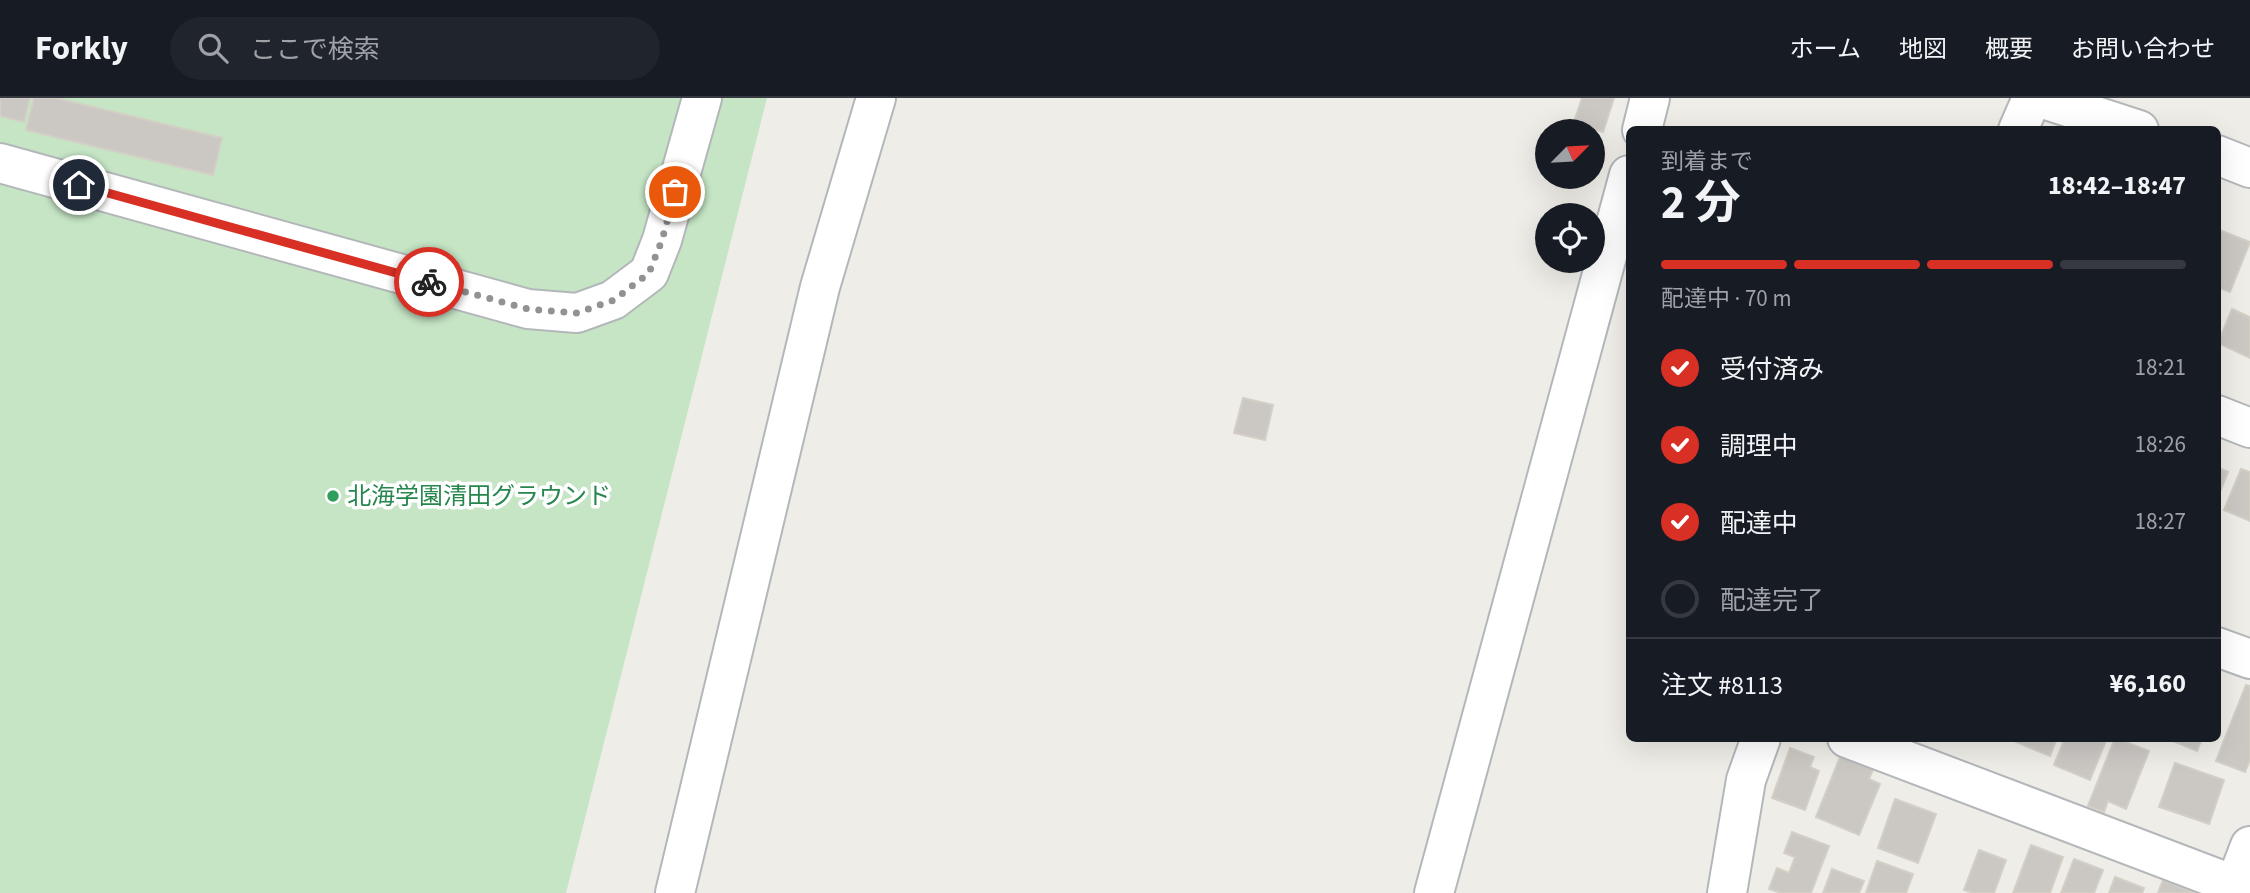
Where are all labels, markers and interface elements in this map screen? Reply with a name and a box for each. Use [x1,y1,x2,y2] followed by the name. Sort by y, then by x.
[170,17,660,80] search box
[35,25,128,72] text: Forkly
[194,29,232,67] icon: search
[250,31,380,68] text: ここで検索
[1790,32,1861,67] text: ホーム
[1899,32,1947,67] text: 地図
[1985,32,2033,67] text: 概要
[2071,32,2215,67] text: お問い合わせ
[1535,119,1605,189] north arrow
[1535,119,1605,273] map controls
[1661,145,1753,178] text: 到着まで
[49,155,109,215] pin
[645,162,705,222] pin
[60,166,98,204] icon: home
[2048,167,2186,204] text: 18:42–18:47
[1661,171,1741,236] text: 2 分
[656,173,694,211] icon: bag
[1535,203,1605,273] button: locate
[394,247,464,317] courier
[410,263,448,301] icon: bike
[1661,282,1791,315] text: 配達中 · 70 m
[1661,349,1699,387] icon: check
[1720,351,1824,388] text: 受付済み
[2135,351,2186,384] text: 18:21
[1661,426,1699,464] icon: check
[1720,428,1798,465] text: 調理中
[2135,428,2186,461] text: 18:26
[347,479,611,514] place label: 北海学園清田グラウンド
[325,488,341,504] marker: 北海学園清田グラウンド
[1661,503,1699,541] icon: check
[1720,505,1798,542] text: 配達中
[2135,505,2186,538] text: 18:27
[1720,582,1824,619] text: 配達完了
[2110,665,2186,702] text: ¥6,160
[1661,667,1783,704] text: 注文 #8113

